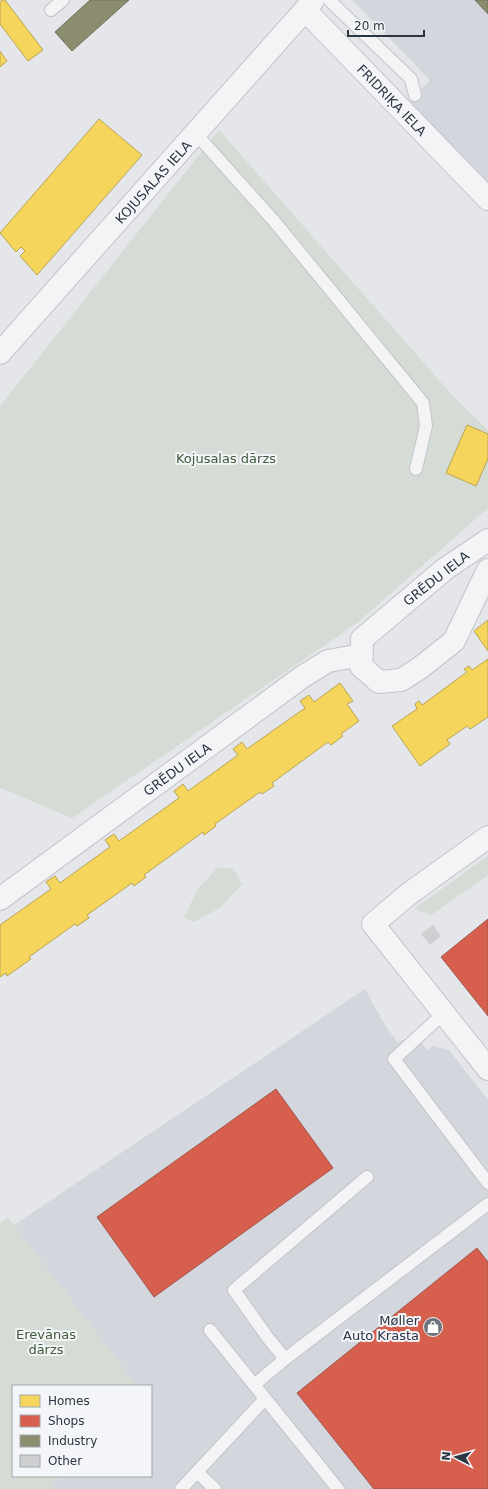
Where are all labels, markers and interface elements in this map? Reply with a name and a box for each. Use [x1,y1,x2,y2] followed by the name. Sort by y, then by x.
[348,12,424,38] scale bar
[354,19,385,33] text: 20 m
[354,62,429,139] street label: FRIDRIĶA IELA
[112,138,195,227] street label: KOJUSALAS IELA
[176,451,276,466] park label: Kojusalas dārzs
[400,548,472,609] street label: GRĒDU IELA
[141,740,214,799] street label: GRĒDU IELA
[343,1313,420,1343] place label: Møller Auto Krasta
[422,1316,444,1338] shop icon: Møller Auto Krasta
[16,1327,76,1357] park label: Erevānas dārzs
[12,1385,152,1477] legend
[48,1394,90,1408] text: Homes
[48,1414,84,1428] text: Shops
[48,1434,97,1448] text: Industry
[436,1437,476,1477] north arrow
[440,1451,453,1461] text: N
[48,1454,82,1468] text: Other

